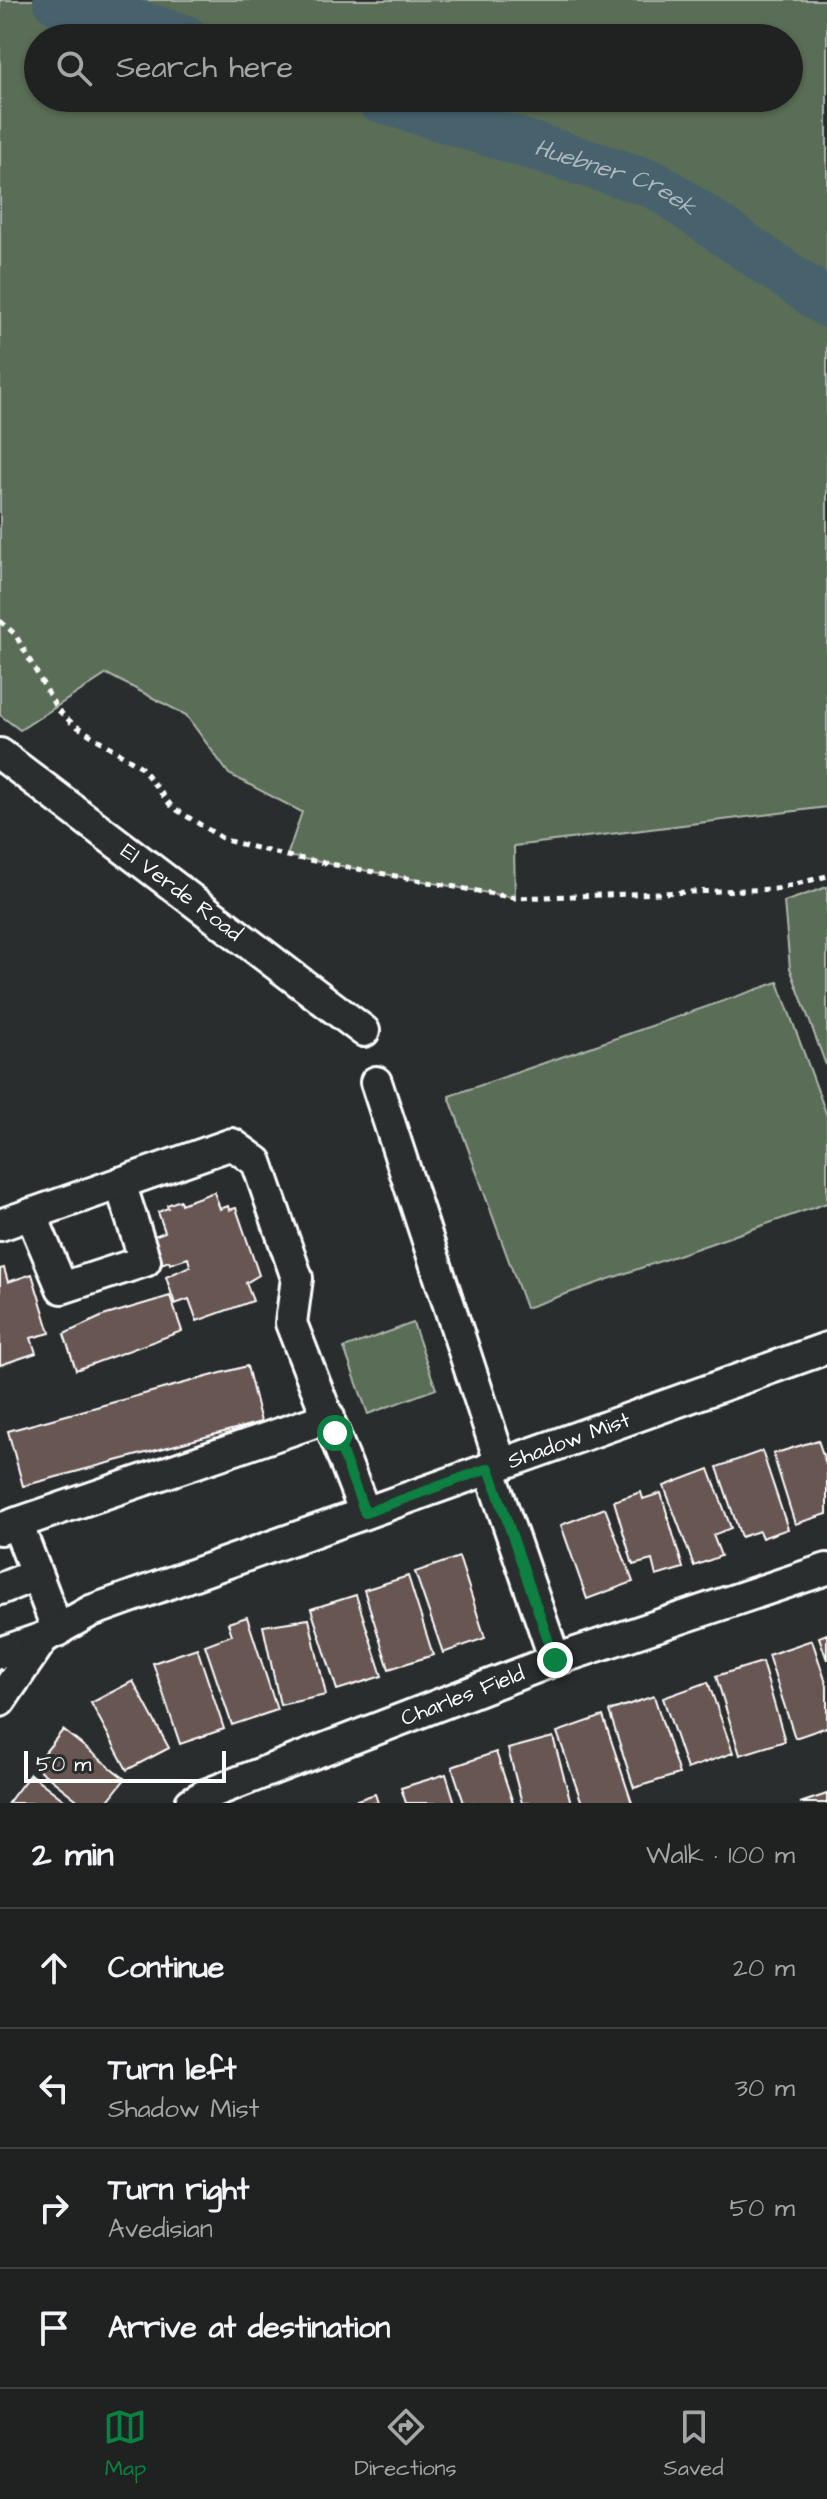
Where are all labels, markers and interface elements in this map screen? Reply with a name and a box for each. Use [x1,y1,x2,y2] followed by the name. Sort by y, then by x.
[24,24,803,112] search box
[52,46,96,90] icon: search
[116,47,293,89] text: Search here
[530,131,704,226] water label: Huebner Creek
[114,836,249,949] street label: El Verde Road
[503,1404,634,1476] street label: Shadow Mist
[317,1415,353,1451] route start
[537,1642,573,1678] route end
[396,1658,529,1734] street label: Charles Field
[24,1747,226,1783] scale bar
[36,1749,91,1780] text: 50 m
[32,1831,114,1879] text: 2 min
[646,1837,795,1873] text: Walk · 100 m
[32,1946,76,1990] icon: ahead
[108,1947,224,1989] text: Continue
[733,1950,795,1986] text: 20 m
[108,2049,236,2091] text: Turn left
[32,2066,76,2110] icon: left
[735,2070,795,2106] text: 30 m
[108,2091,259,2127] text: Shadow Mist
[108,2169,249,2211] text: Turn right
[32,2186,76,2230] icon: right
[730,2190,795,2226] text: 50 m
[108,2211,213,2247] text: Avedisian
[32,2306,76,2350] icon: arrive
[108,2307,390,2349] text: Arrive at destination
[103,2405,147,2484] tab: Map
[354,2405,457,2484] tab: Directions
[664,2405,724,2484] tab: Saved

